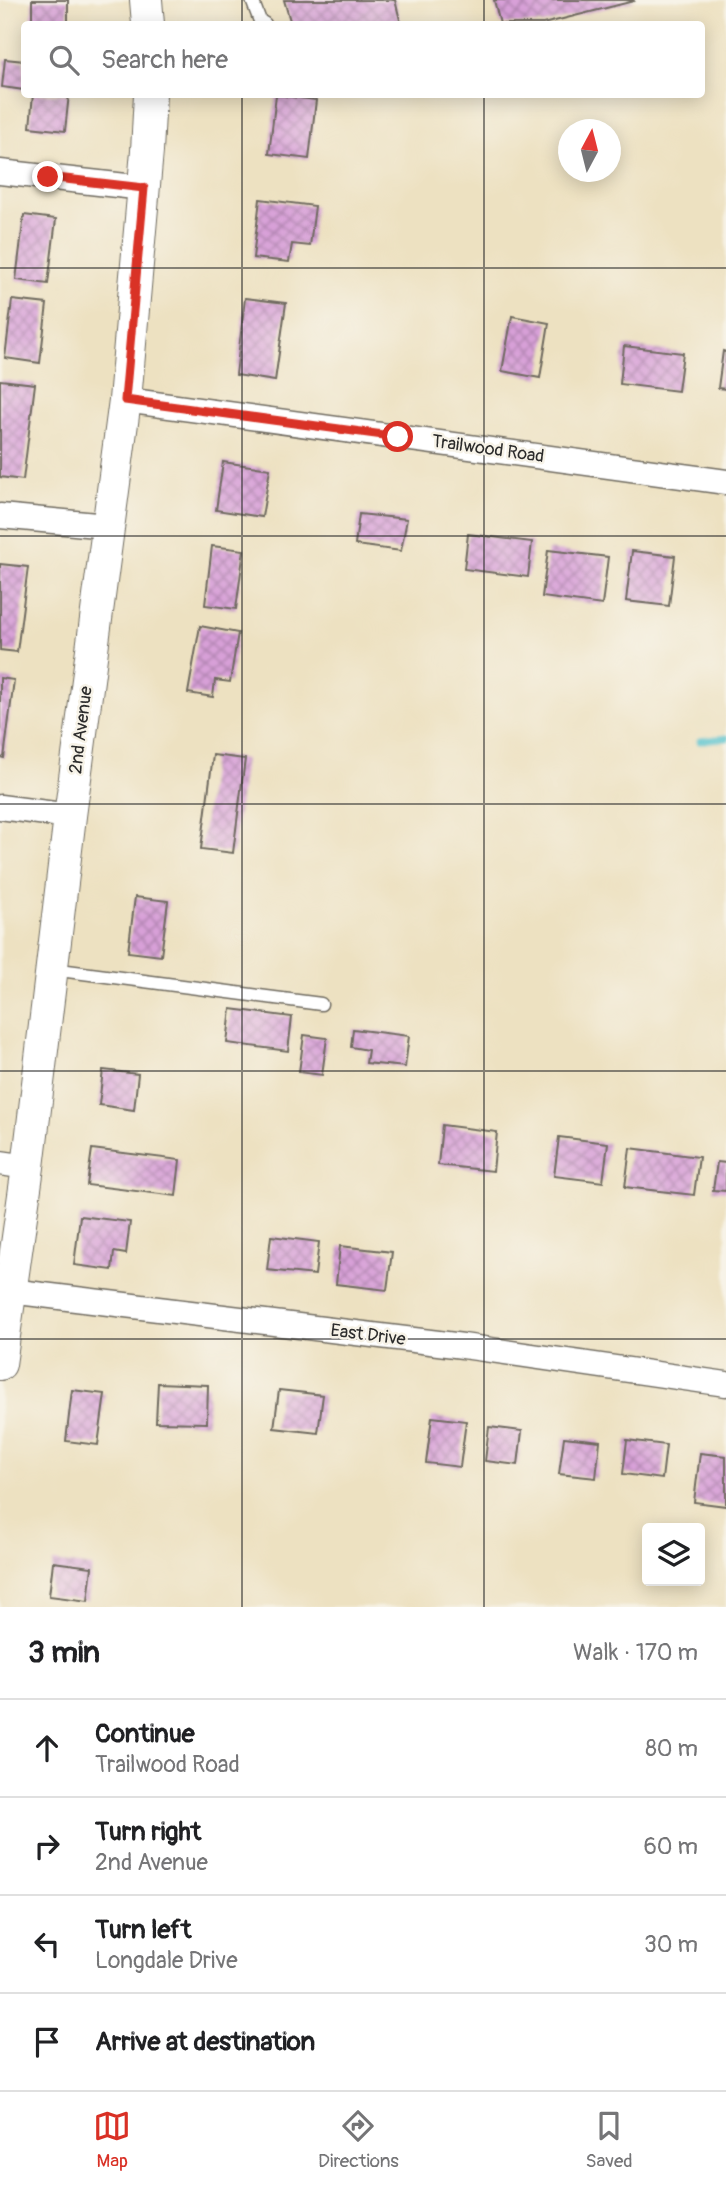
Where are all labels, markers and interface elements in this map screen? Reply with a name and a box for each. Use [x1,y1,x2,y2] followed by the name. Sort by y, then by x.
[21,21,705,98] search box
[45,41,83,79] icon: search
[101,44,228,76] text: Search here
[558,119,621,182] north arrow
[32,161,63,192] route end
[382,421,413,452] route start
[430,430,546,468] street label: Trailwood Road
[64,685,98,775] street label: 2nd Avenue
[329,1319,407,1351] street label: East Drive
[642,1523,705,1586] map controls
[642,1523,705,1586] button: layers
[28,1634,100,1671] text: 3 min
[573,1638,698,1667] text: Walk · 170 m
[95,1718,195,1750] text: Continue
[28,1729,66,1767] icon: ahead
[645,1734,698,1763] text: 80 m
[95,1750,240,1779] text: Trailwood Road
[95,1816,201,1848] text: Turn right
[28,1827,66,1865] icon: right
[643,1832,698,1861] text: 60 m
[95,1848,208,1877] text: 2nd Avenue
[95,1914,191,1946] text: Turn left
[28,1925,66,1963] icon: left
[644,1930,698,1959] text: 30 m
[95,1946,238,1975] text: Longdale Drive
[28,2023,66,2061] icon: arrive
[95,2026,315,2058] text: Arrive at destination
[93,2107,131,2173] tab: Map
[318,2107,399,2173] tab: Directions
[585,2107,633,2173] tab: Saved

